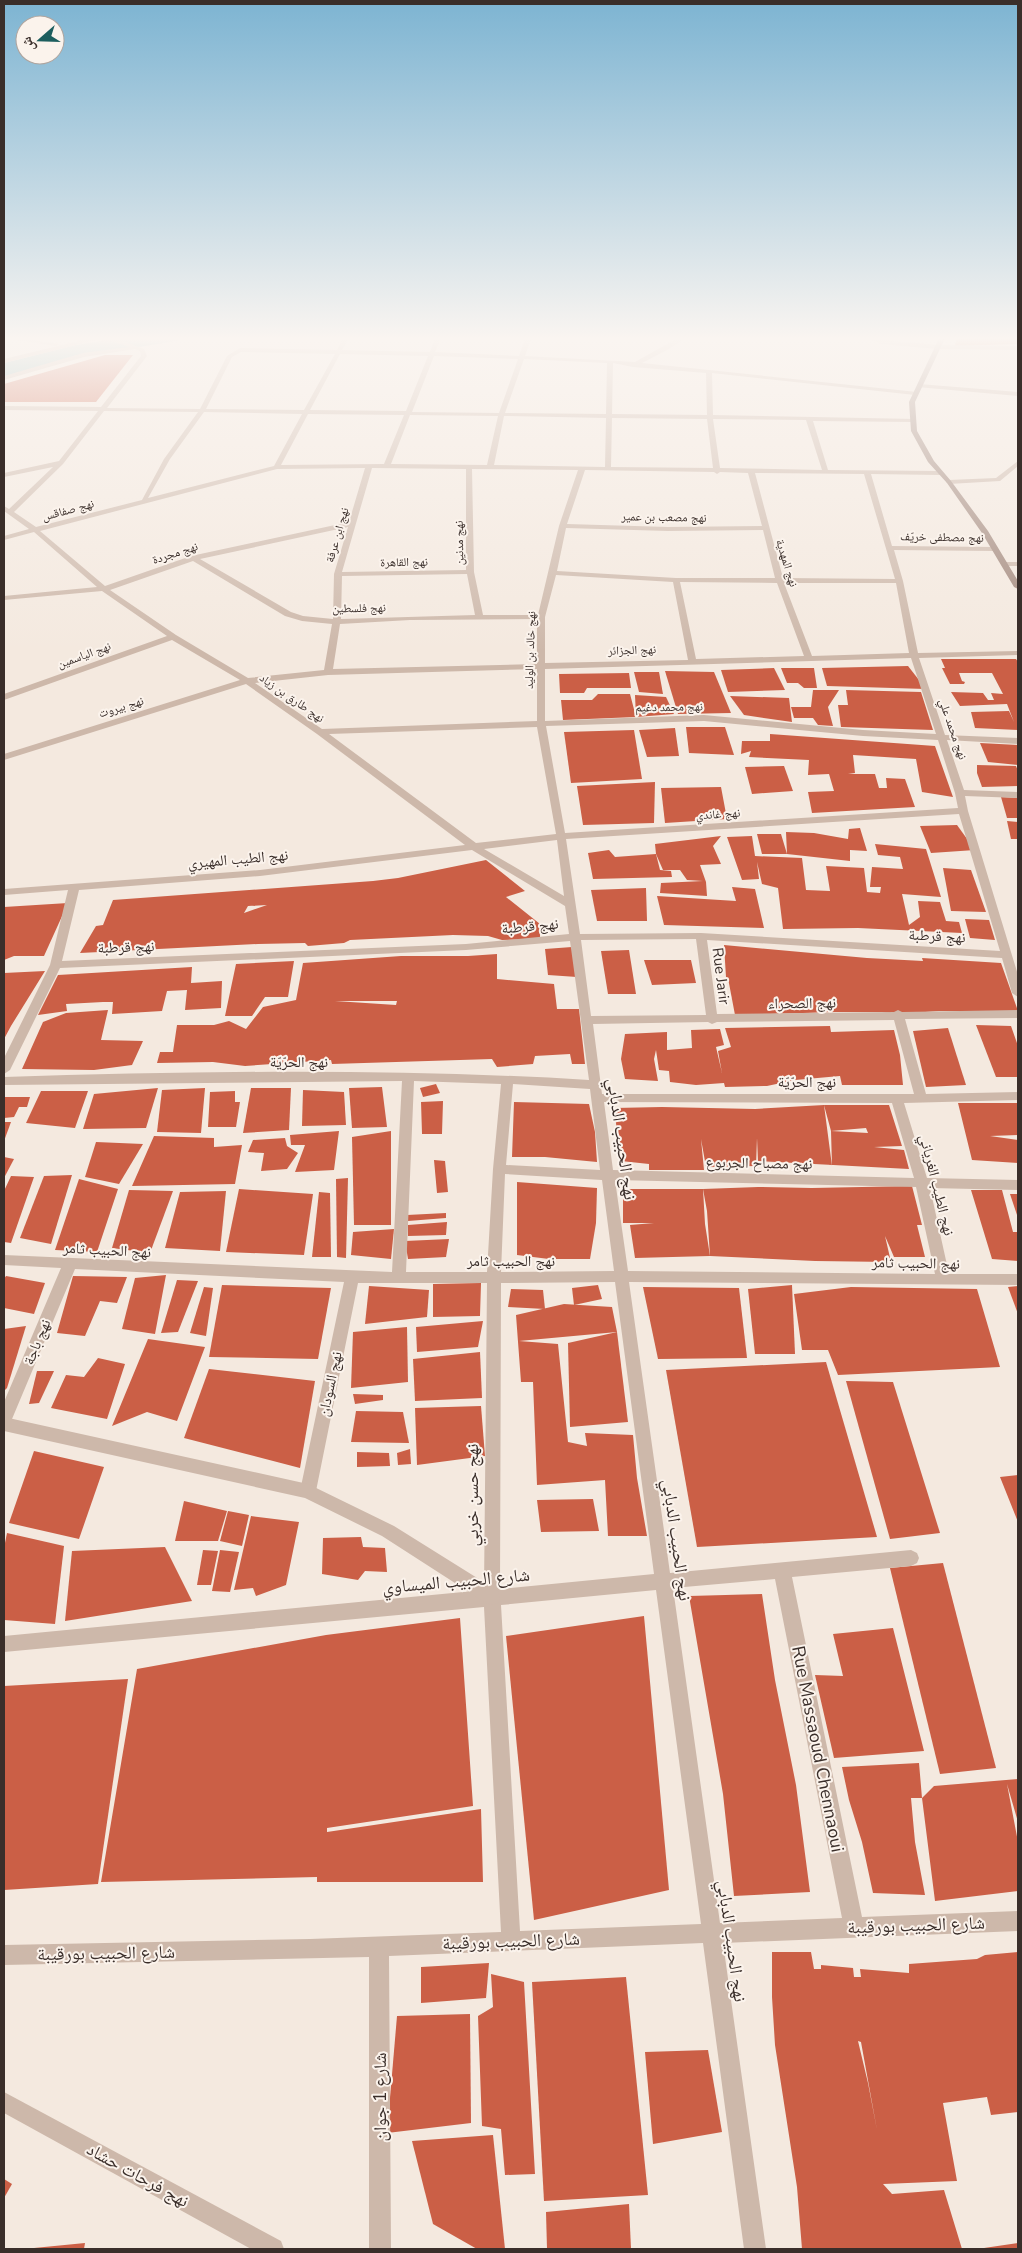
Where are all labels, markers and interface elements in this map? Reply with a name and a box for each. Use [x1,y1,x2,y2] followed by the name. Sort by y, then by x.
[15,15,65,65] north arrow
[17,34,40,55] text: ش
[40,495,96,525] street label: نهج صفاقس
[322,506,352,564] street label: نهج ابن عرفة
[620,508,707,526] street label: نهج مصعب بن عمير
[451,520,467,566] street label: نهج مدنين
[900,528,984,546] street label: نهج مصطفى خريّف
[772,537,802,589] street label: نهج المهدية
[150,538,200,568] street label: نهج مجردة
[380,554,428,570] street label: نهج القاهرة
[332,600,386,616] street label: نهج فلسطين
[521,611,539,689] street label: نهج خالد بن الوليد
[55,638,113,672] street label: نهج الياسمين
[607,641,656,659] street label: نهج الجزائر
[256,670,328,726] street label: نهج طارق بن زياد
[97,693,145,721] street label: نهج بيروت
[933,696,971,762] street label: نهج محمد علي
[635,698,703,716] street label: نهج محمد دغيم
[695,804,741,826] street label: نهج غاندي
[187,845,289,875] street label: نهج الطيب المهيري
[501,914,559,938] street label: نهج قرطبة
[908,925,966,947] street label: نهج قرطبة
[97,936,155,958] street label: نهج قرطبة
[708,946,734,1006] street label: Rue Jarir
[768,992,836,1014] street label: نهج الصحراء
[270,1052,328,1072] street label: نهج الحرّيّة
[778,1072,836,1092] street label: نهج الحرّيّة
[599,1076,642,1202] street label: نهج الحبيب الدبابي
[913,1132,959,1238] street label: نهج الطيب الغرياني
[705,1152,813,1174] street label: نهج مصباح الجربوع
[61,1238,152,1262] street label: نهج الحبيب ثامر
[466,1251,555,1271] street label: نهج الحبيب ثامر
[871,1252,960,1274] street label: نهج الحبيب ثامر
[18,1316,56,1368] street label: نهج باجة
[313,1350,347,1418] street label: نهج السودان
[460,1443,487,1547] street label: نهج حسن خربي
[654,1477,697,1603] street label: نهج الحبيب الدبابي
[381,1563,531,1602] street label: شارع الحبيب الميساوي
[786,1644,850,1854] street label: Rue Massaoud Chennaoui
[709,1878,752,2004] street label: نهج الحبيب الدبابي
[847,1911,985,1939] street label: شارع الحبيب بورقيبة
[442,1927,580,1955] street label: شارع الحبيب بورقيبة
[37,1940,175,1966] street label: شارع الحبيب بورقيبة
[368,2052,392,2142] street label: شارع 1 جوان
[83,2137,193,2213] street label: نهج فرحات حشاد

